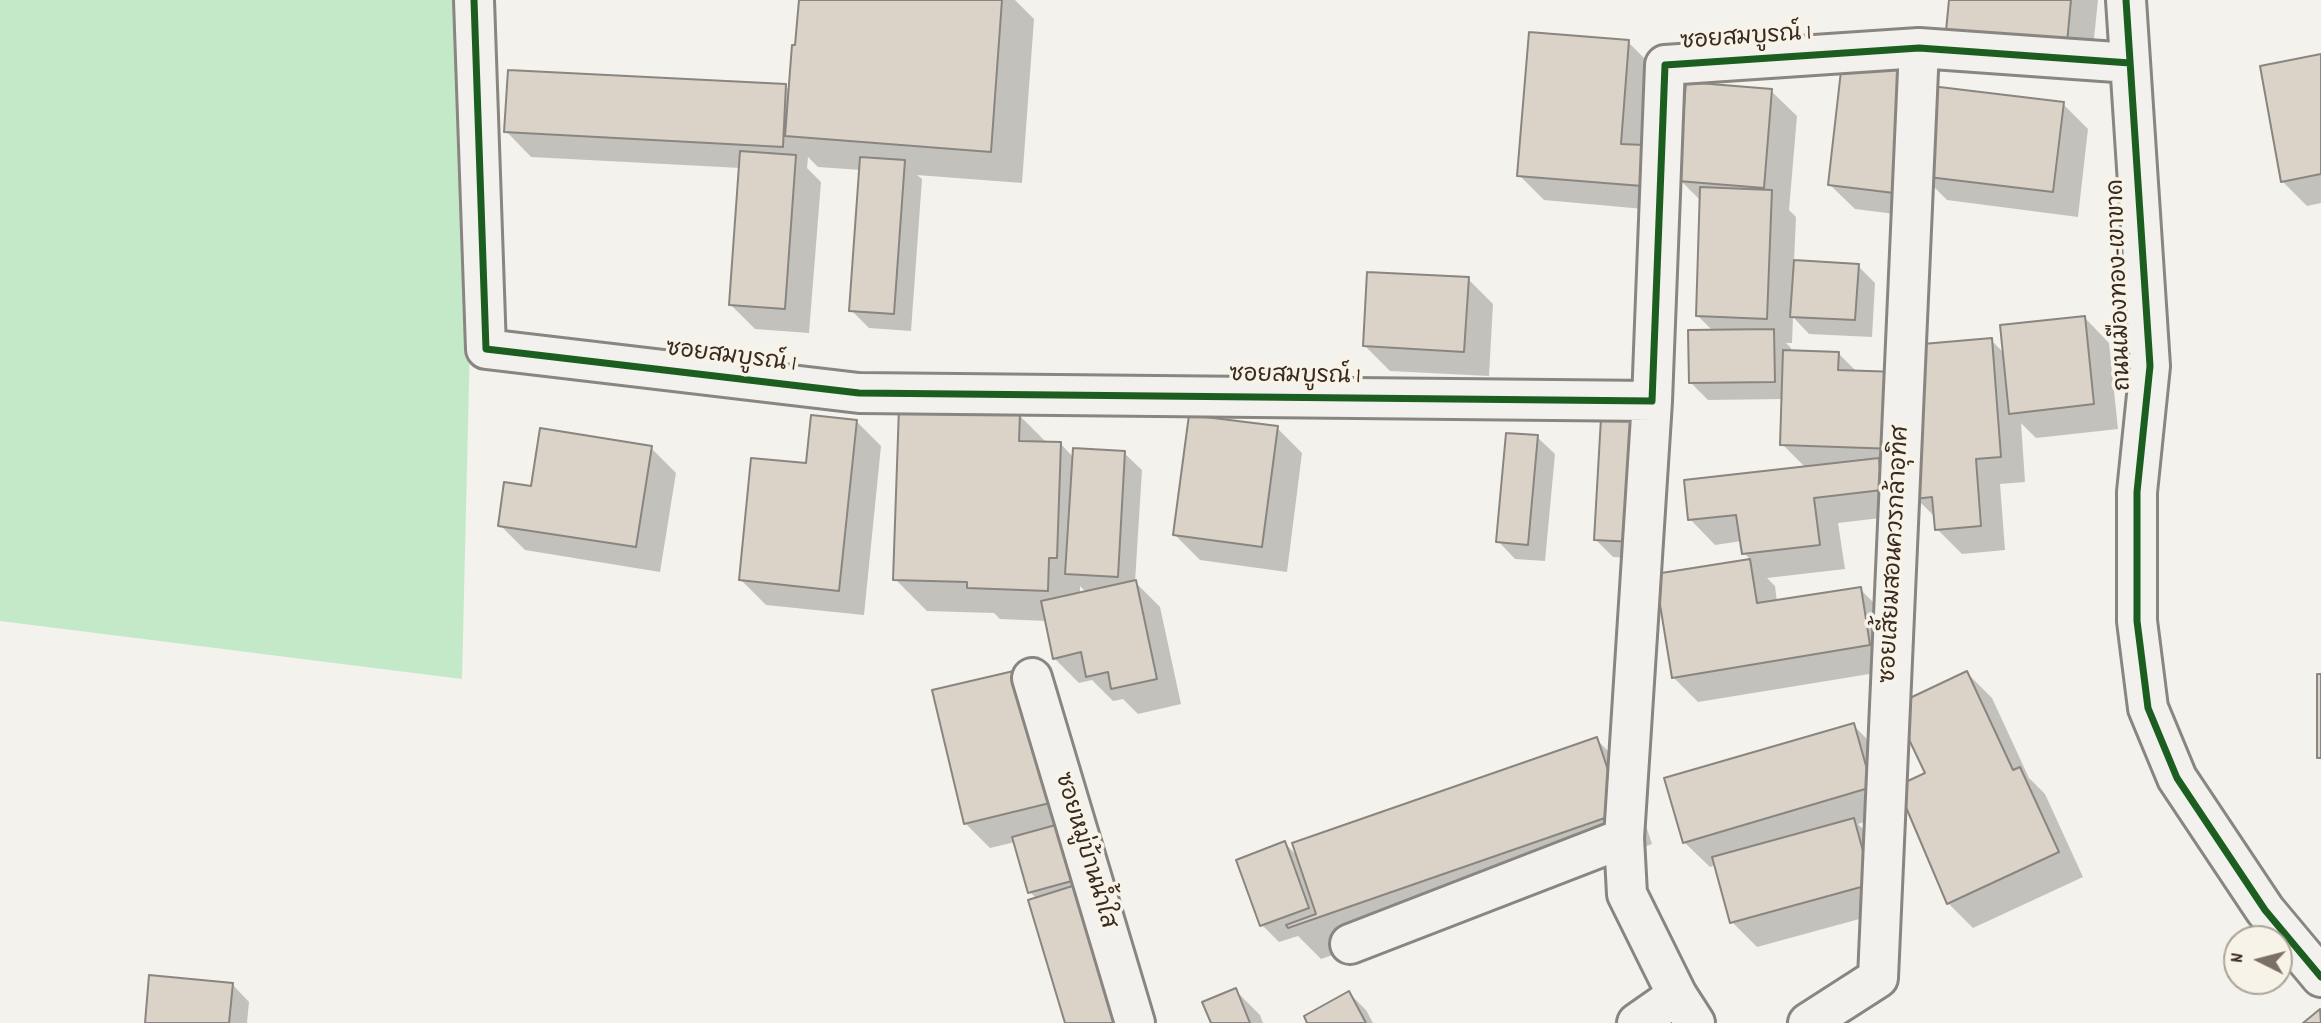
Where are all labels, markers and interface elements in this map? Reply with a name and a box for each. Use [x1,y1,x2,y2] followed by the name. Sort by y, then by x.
[1679,22,1813,58] street label: ซอยสมบูรณ์ 1
[2105,179,2139,391] street label: ถนนเมืองทอง-เขาขาด
[664,337,798,381] street label: ซอยสมบูรณ์ 1
[1229,363,1361,393] street label: ซอยสมบูรณ์ 1
[1876,426,1918,684] street label: ซอยเสี้ยมสอนควรกล้าอุทิศ
[1046,770,1120,932] street label: ซอยหมู่บ้านน้ำใส
[2223,925,2293,995] north arrow
[2225,952,2253,964] text: N

